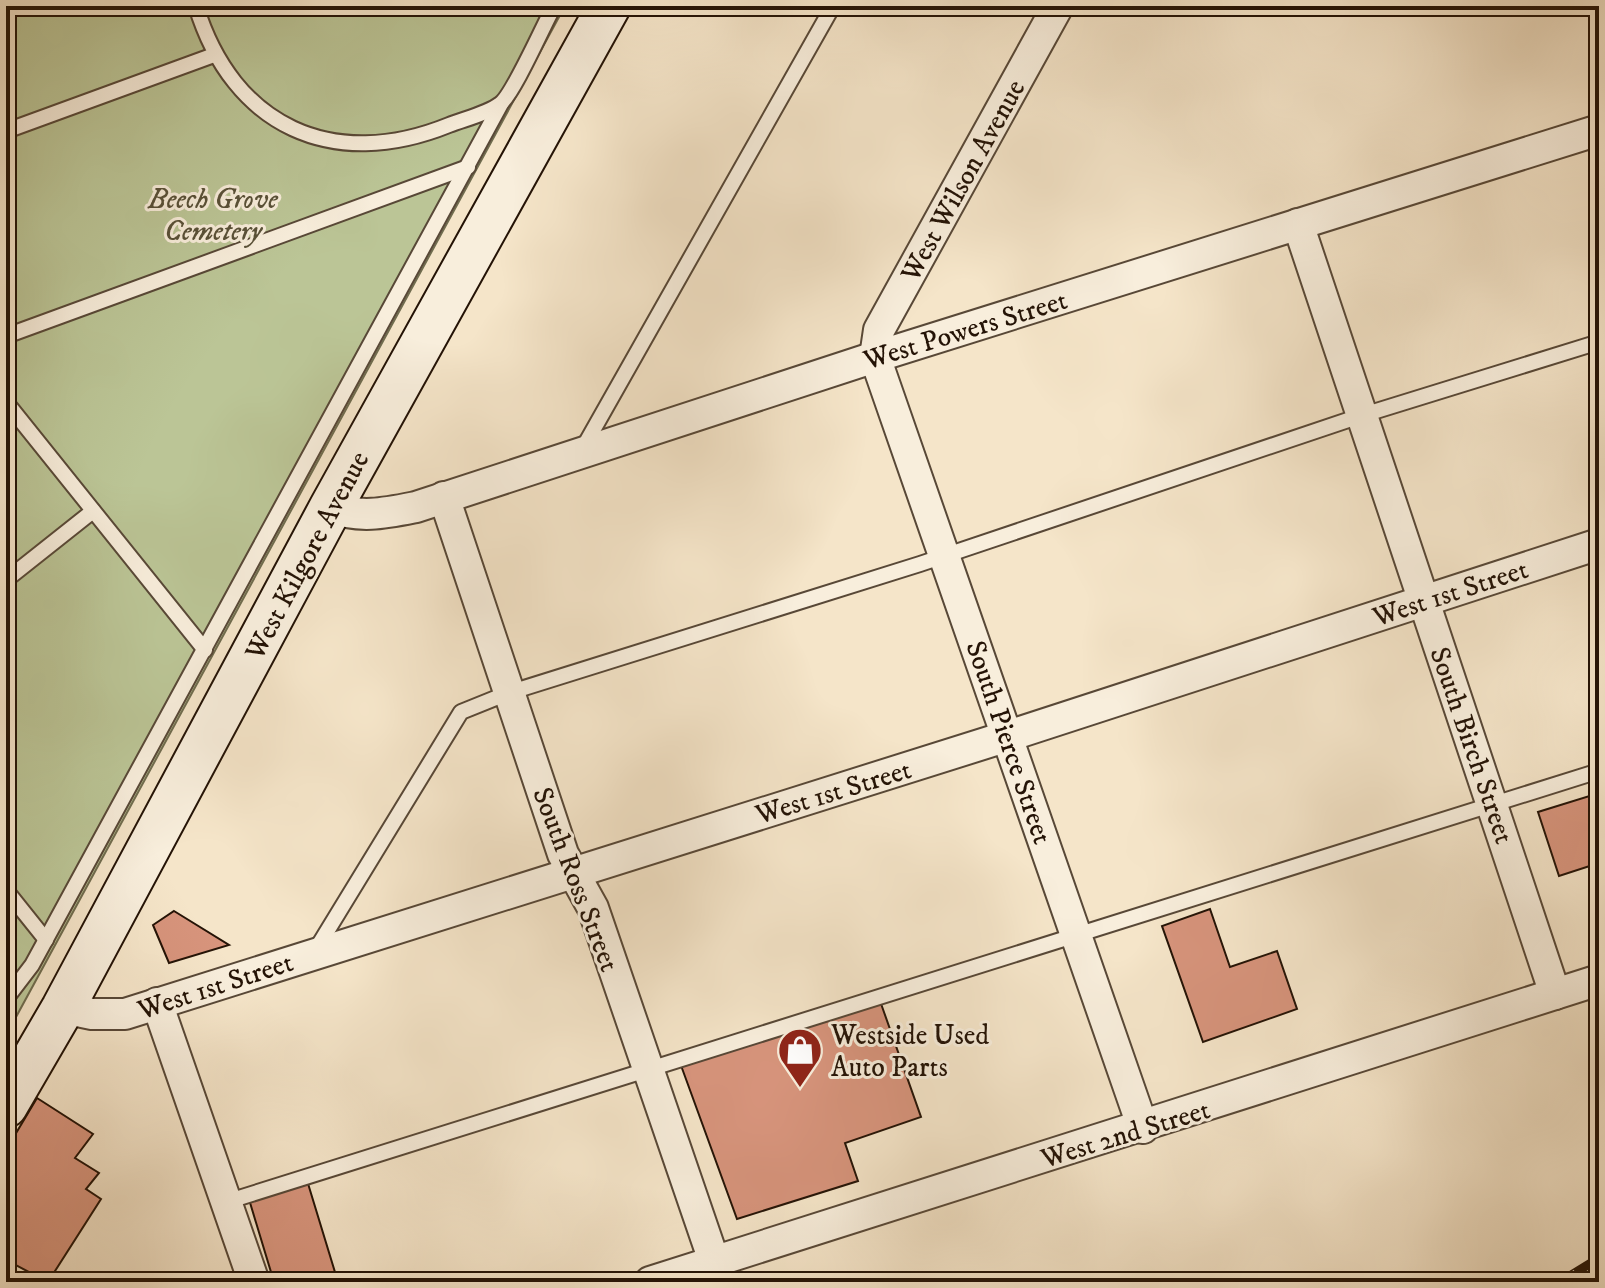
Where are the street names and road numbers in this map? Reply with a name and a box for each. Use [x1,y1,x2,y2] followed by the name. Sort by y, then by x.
[893,73,1033,289] street label: West Wilson Avenue
[858,283,1071,378] street label: West Powers Street
[237,445,377,667] street label: West Kilgore Avenue
[1368,552,1532,635] street label: West 1st Street
[957,636,1060,849] street label: South Pierce Street
[1422,643,1522,848] street label: South Birch Street
[750,752,916,833] street label: West 1st Street
[524,782,627,977] street label: South Ross Street
[133,945,297,1028] street label: West 1st Street
[1036,1092,1214,1177] street label: West 2nd Street

